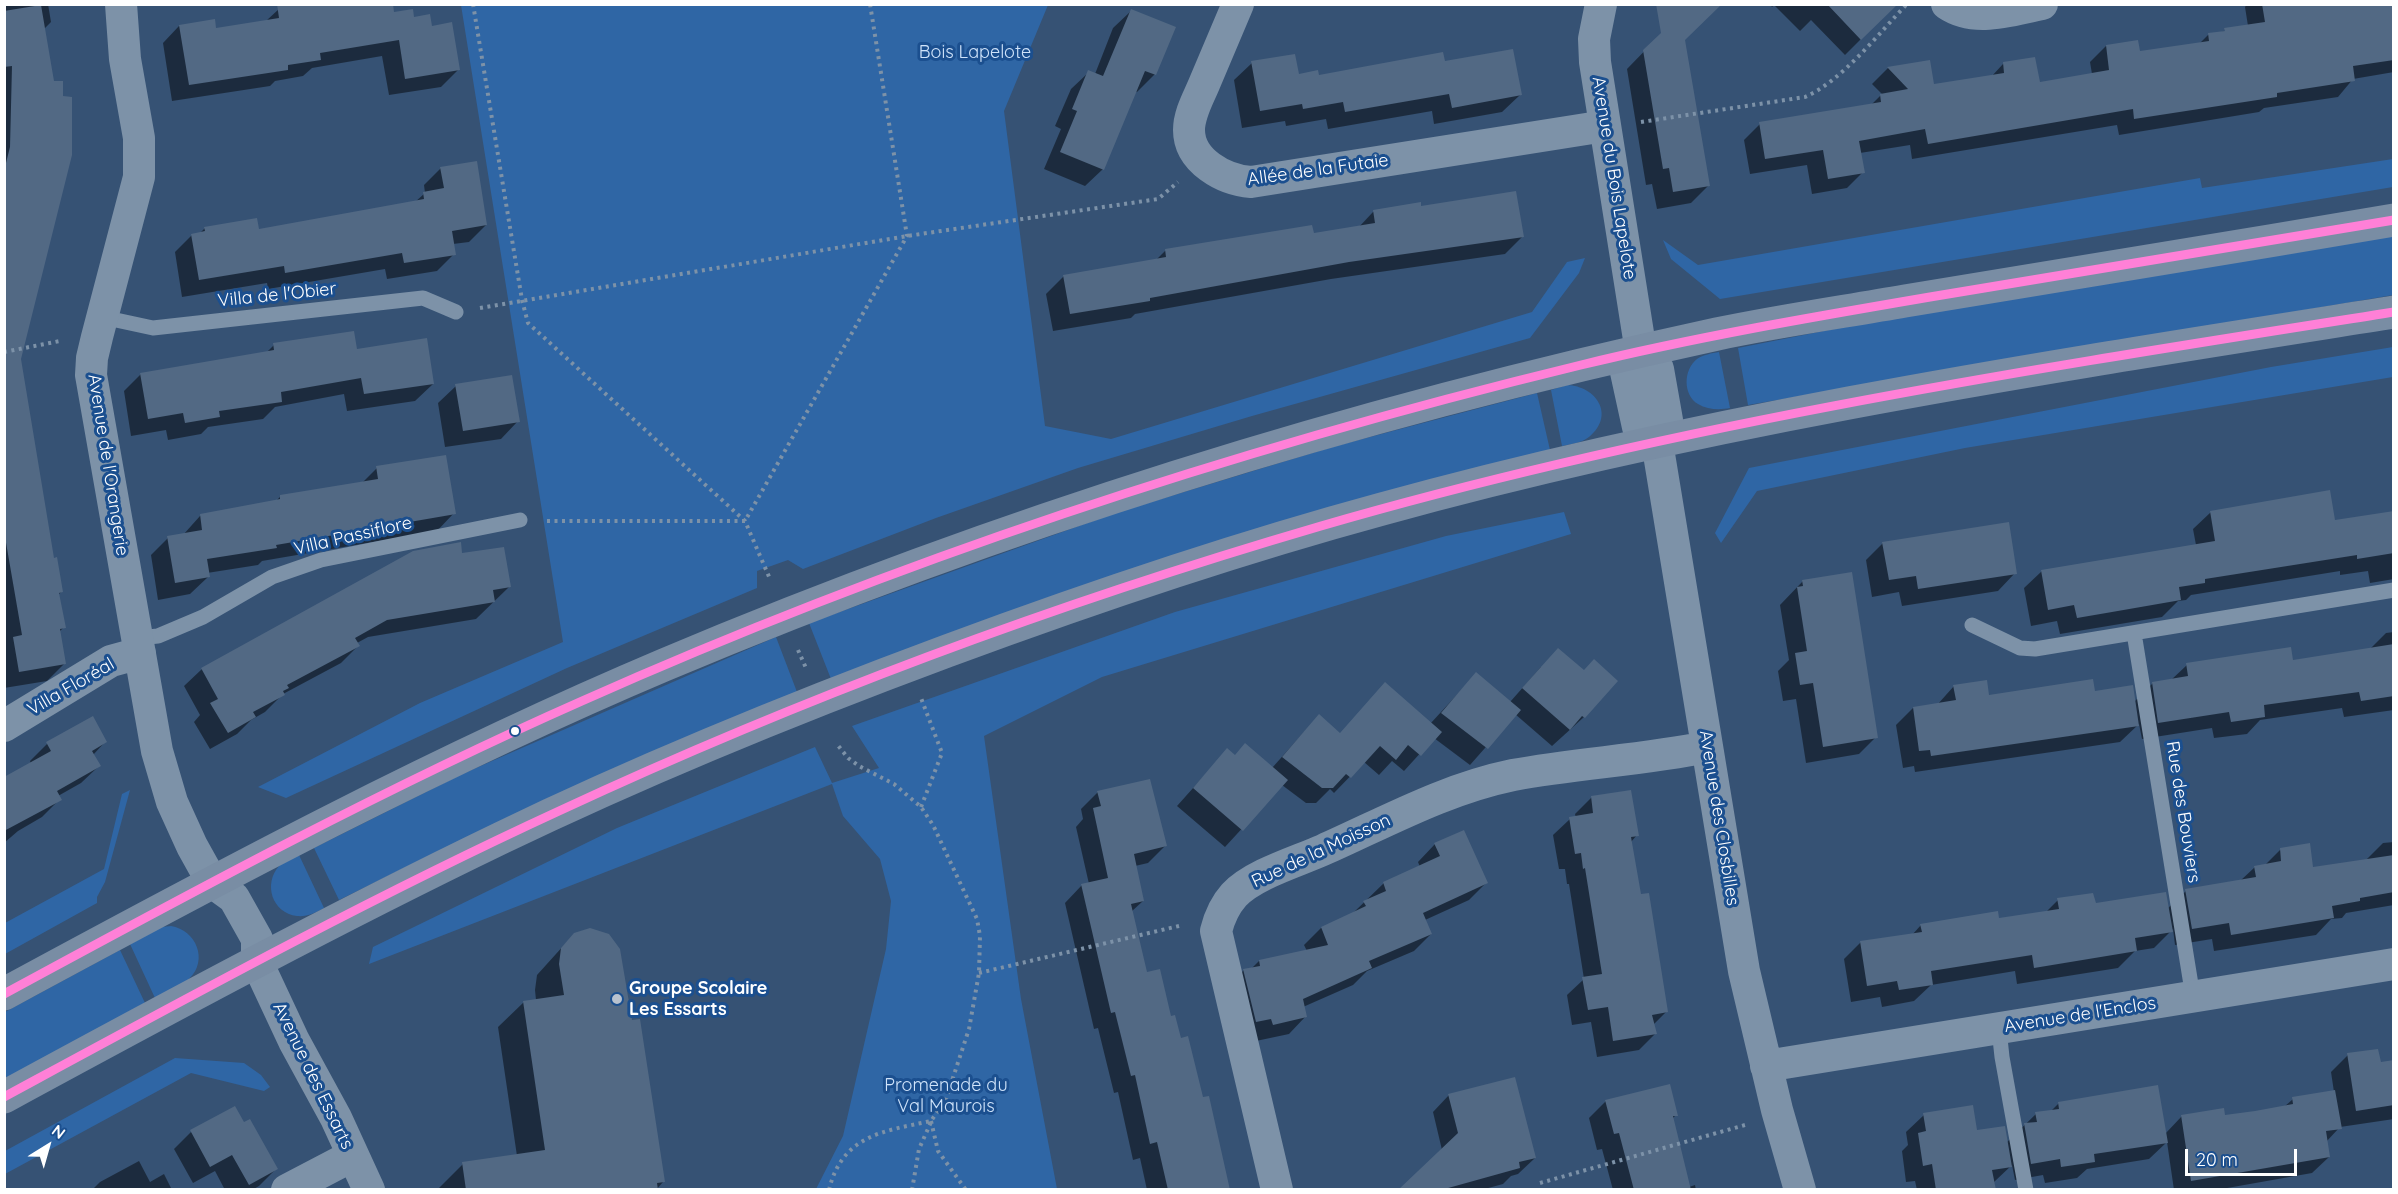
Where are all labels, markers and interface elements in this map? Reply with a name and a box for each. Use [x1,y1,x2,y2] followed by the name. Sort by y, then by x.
[919,42,1031,64] park label: Bois Lapelote
[1587,75,1641,281] street label: Avenue du Bois Lapelote
[1246,149,1390,191] street label: Allée de la Futaie
[217,278,337,312] street label: Villa de l'Obier
[83,372,133,558] street label: Avenue de l'Orangerie
[292,512,414,560] street label: Villa Passiflore
[24,653,118,721] street label: Villa Floréal
[509,725,521,737] unlabelled marker
[1694,729,1744,907] street label: Avenue des Closbilles
[2161,740,2205,884] street label: Rue des Bouviers
[1248,809,1394,893] street label: Rue de la Moisson
[629,978,767,1020] place label: Groupe Scolaire Les Essarts
[610,992,624,1006] marker: Groupe Scolaire Les Essarts
[2003,992,2157,1038] street label: Avenue de l'Enclos
[268,999,358,1153] street label: Avenue des Essarts
[884,1075,1008,1118] park label: Promenade du Val Maurois
[18,1116,78,1176] north arrow
[48,1120,70,1143] text: N
[2188,1137,2300,1175] scale bar
[2196,1148,2238,1171] text: 20 m

